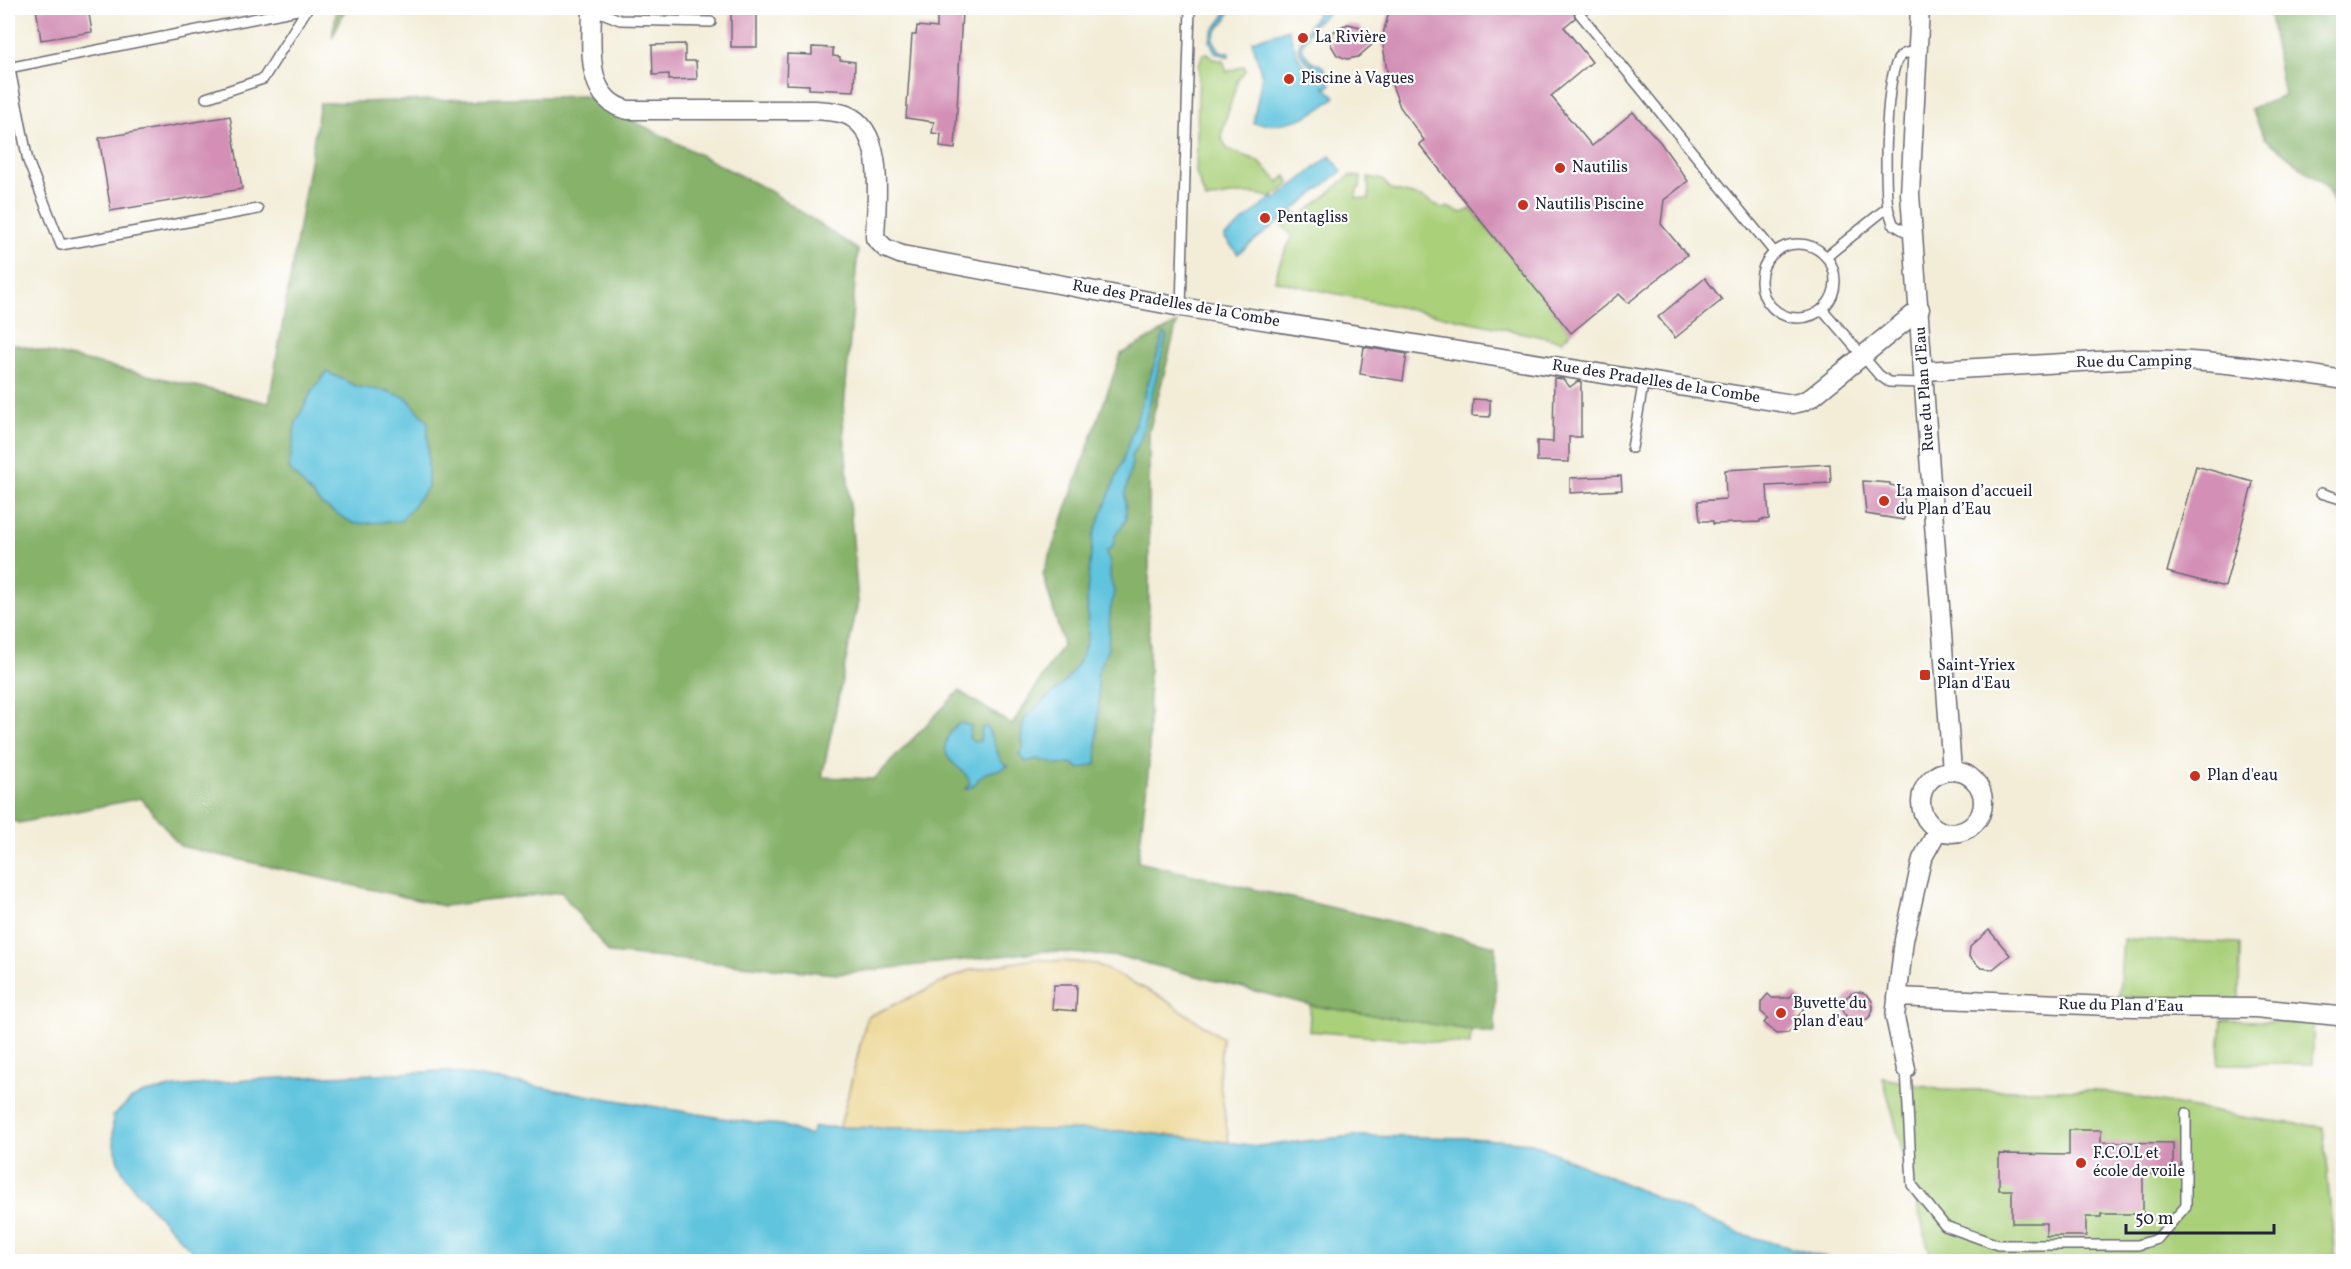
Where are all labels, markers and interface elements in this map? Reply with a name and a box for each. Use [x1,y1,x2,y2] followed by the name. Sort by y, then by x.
[1315,27,1386,49] place label: La Rivière
[1296,31,1310,45] marker: La Rivière
[1301,68,1414,90] place label: Piscine à Vagues
[1282,72,1296,86] marker: Piscine à Vagues
[1572,157,1628,179] place label: Nautilis
[1553,161,1567,175] marker: Nautilis
[1535,194,1644,216] place label: Nautilis Piscine
[1516,198,1530,212] marker: Nautilis Piscine
[1277,207,1348,229] place label: Pentagliss
[1258,211,1272,225] marker: Pentagliss
[1070,275,1282,333] street label: Rue des Pradelles de la Combe
[1910,326,1940,452] street label: Rue du Plan d'Eau
[2076,350,2192,374] street label: Rue du Camping
[1550,355,1762,409] street label: Rue des Pradelles de la Combe
[1896,481,2033,521] place label: La maison d’accueil du Plan d’Eau
[1877,494,1891,508] marker: La maison d’accueil du Plan d’Eau
[1937,655,2015,695] place label: Saint-Yriex Plan d'Eau
[1918,668,1932,682] marker: Saint-Yriex Plan d'Eau
[2207,765,2278,787] place label: Plan d'eau
[2188,769,2202,783] marker: Plan d'eau
[1793,993,1867,1033] place label: Buvette du plan d'eau
[2058,994,2184,1018] street label: Rue du Plan d'Eau
[1774,1006,1788,1020] marker: Buvette du plan d'eau
[2093,1143,2185,1183] place label: F.C.O.L et école de voile
[2074,1156,2088,1170] marker: F.C.O.L et école de voile
[2126,1197,2274,1235] scale bar
[2135,1207,2174,1232] text: 50 m

